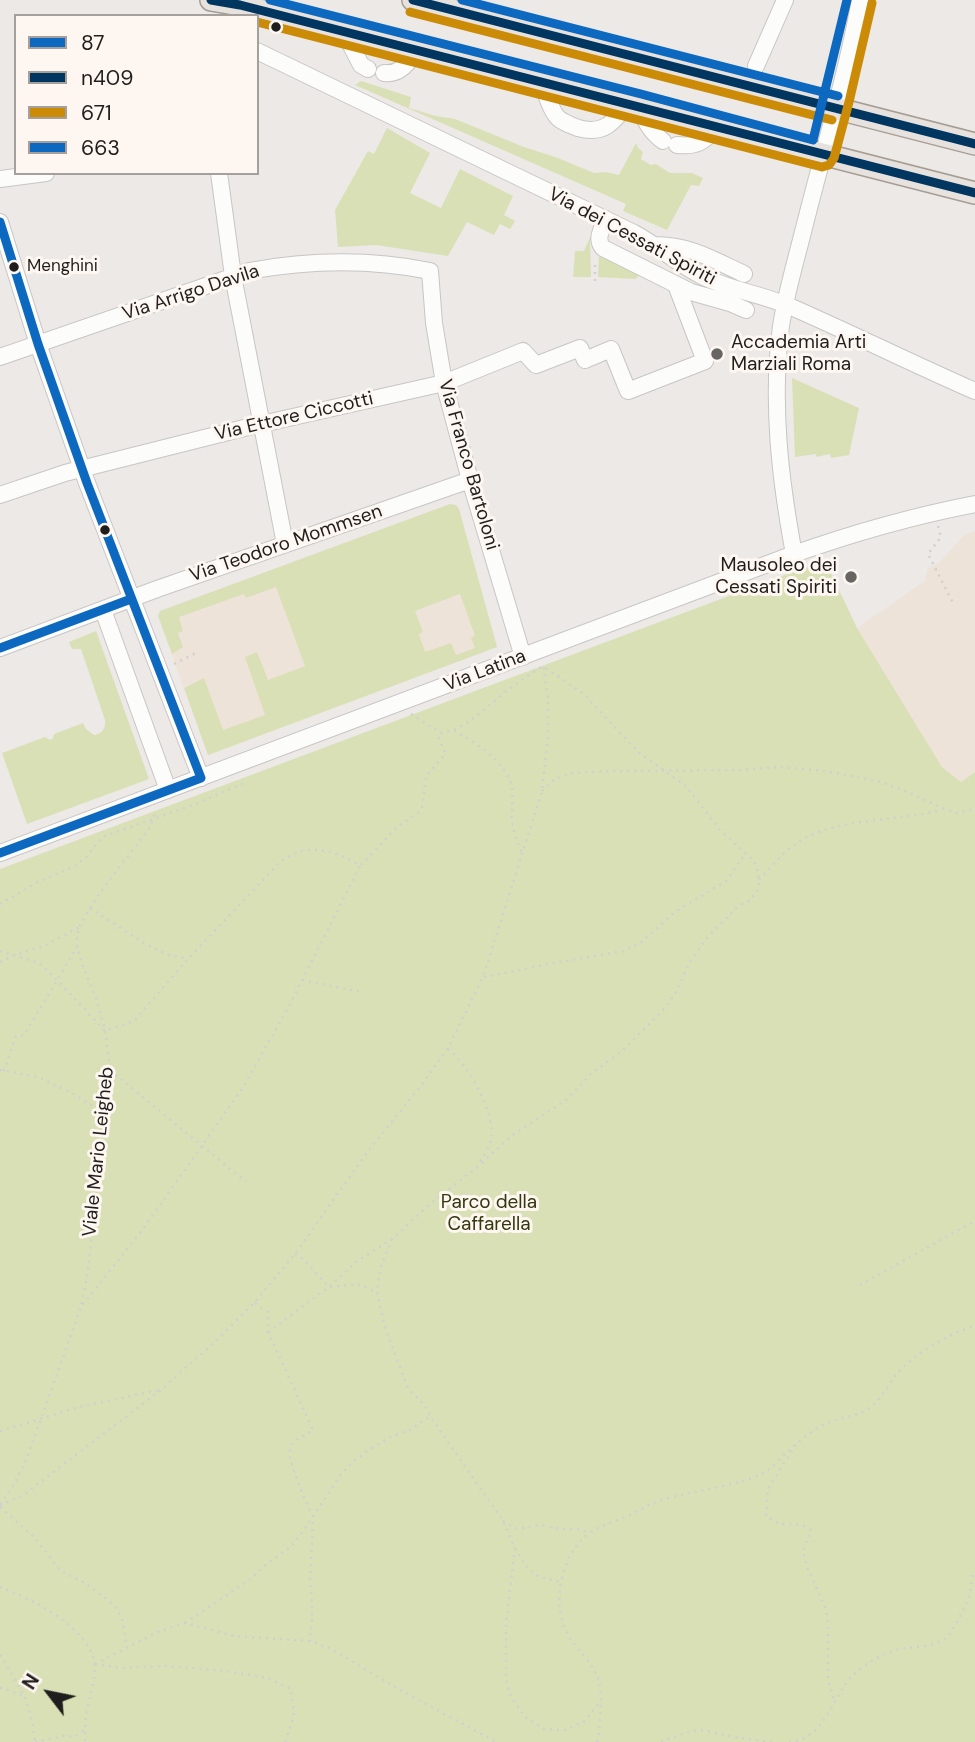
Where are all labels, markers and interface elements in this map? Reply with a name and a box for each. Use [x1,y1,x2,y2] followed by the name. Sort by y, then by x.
[14,14,259,175] legend
[269,20,283,34] unlabelled marker
[81,29,104,57] text: 87
[81,64,133,92] text: n409
[81,99,112,127] text: 671
[81,134,120,162] text: 663
[544,183,720,291] street label: Via dei Cessati Spiriti
[27,257,98,277] place label: Menghini
[7,260,21,274] marker: Menghini
[120,260,262,326] street label: Via Arrigo Davila
[731,332,866,376] place label: Accademia Arti Marziali Roma
[709,346,725,362] marker: Accademia Arti Marziali Roma
[433,377,503,553] street label: Via Franco Bartoloni
[212,388,376,446] street label: Via Ettore Ciccotti
[187,500,385,588] street label: Via Teodoro Mommsen
[98,523,112,537] unlabelled marker
[715,555,837,599] place label: Mausoleo dei Cessati Spiriti
[843,569,859,585] marker: Mausoleo dei Cessati Spiriti
[441,645,529,697] street label: Via Latina
[79,1066,119,1238] street label: Viale Mario Leigheb
[441,1192,537,1236] park label: Parco della Caffarella
[14,1658,84,1728] north arrow
[16,1669,45,1694] text: N

